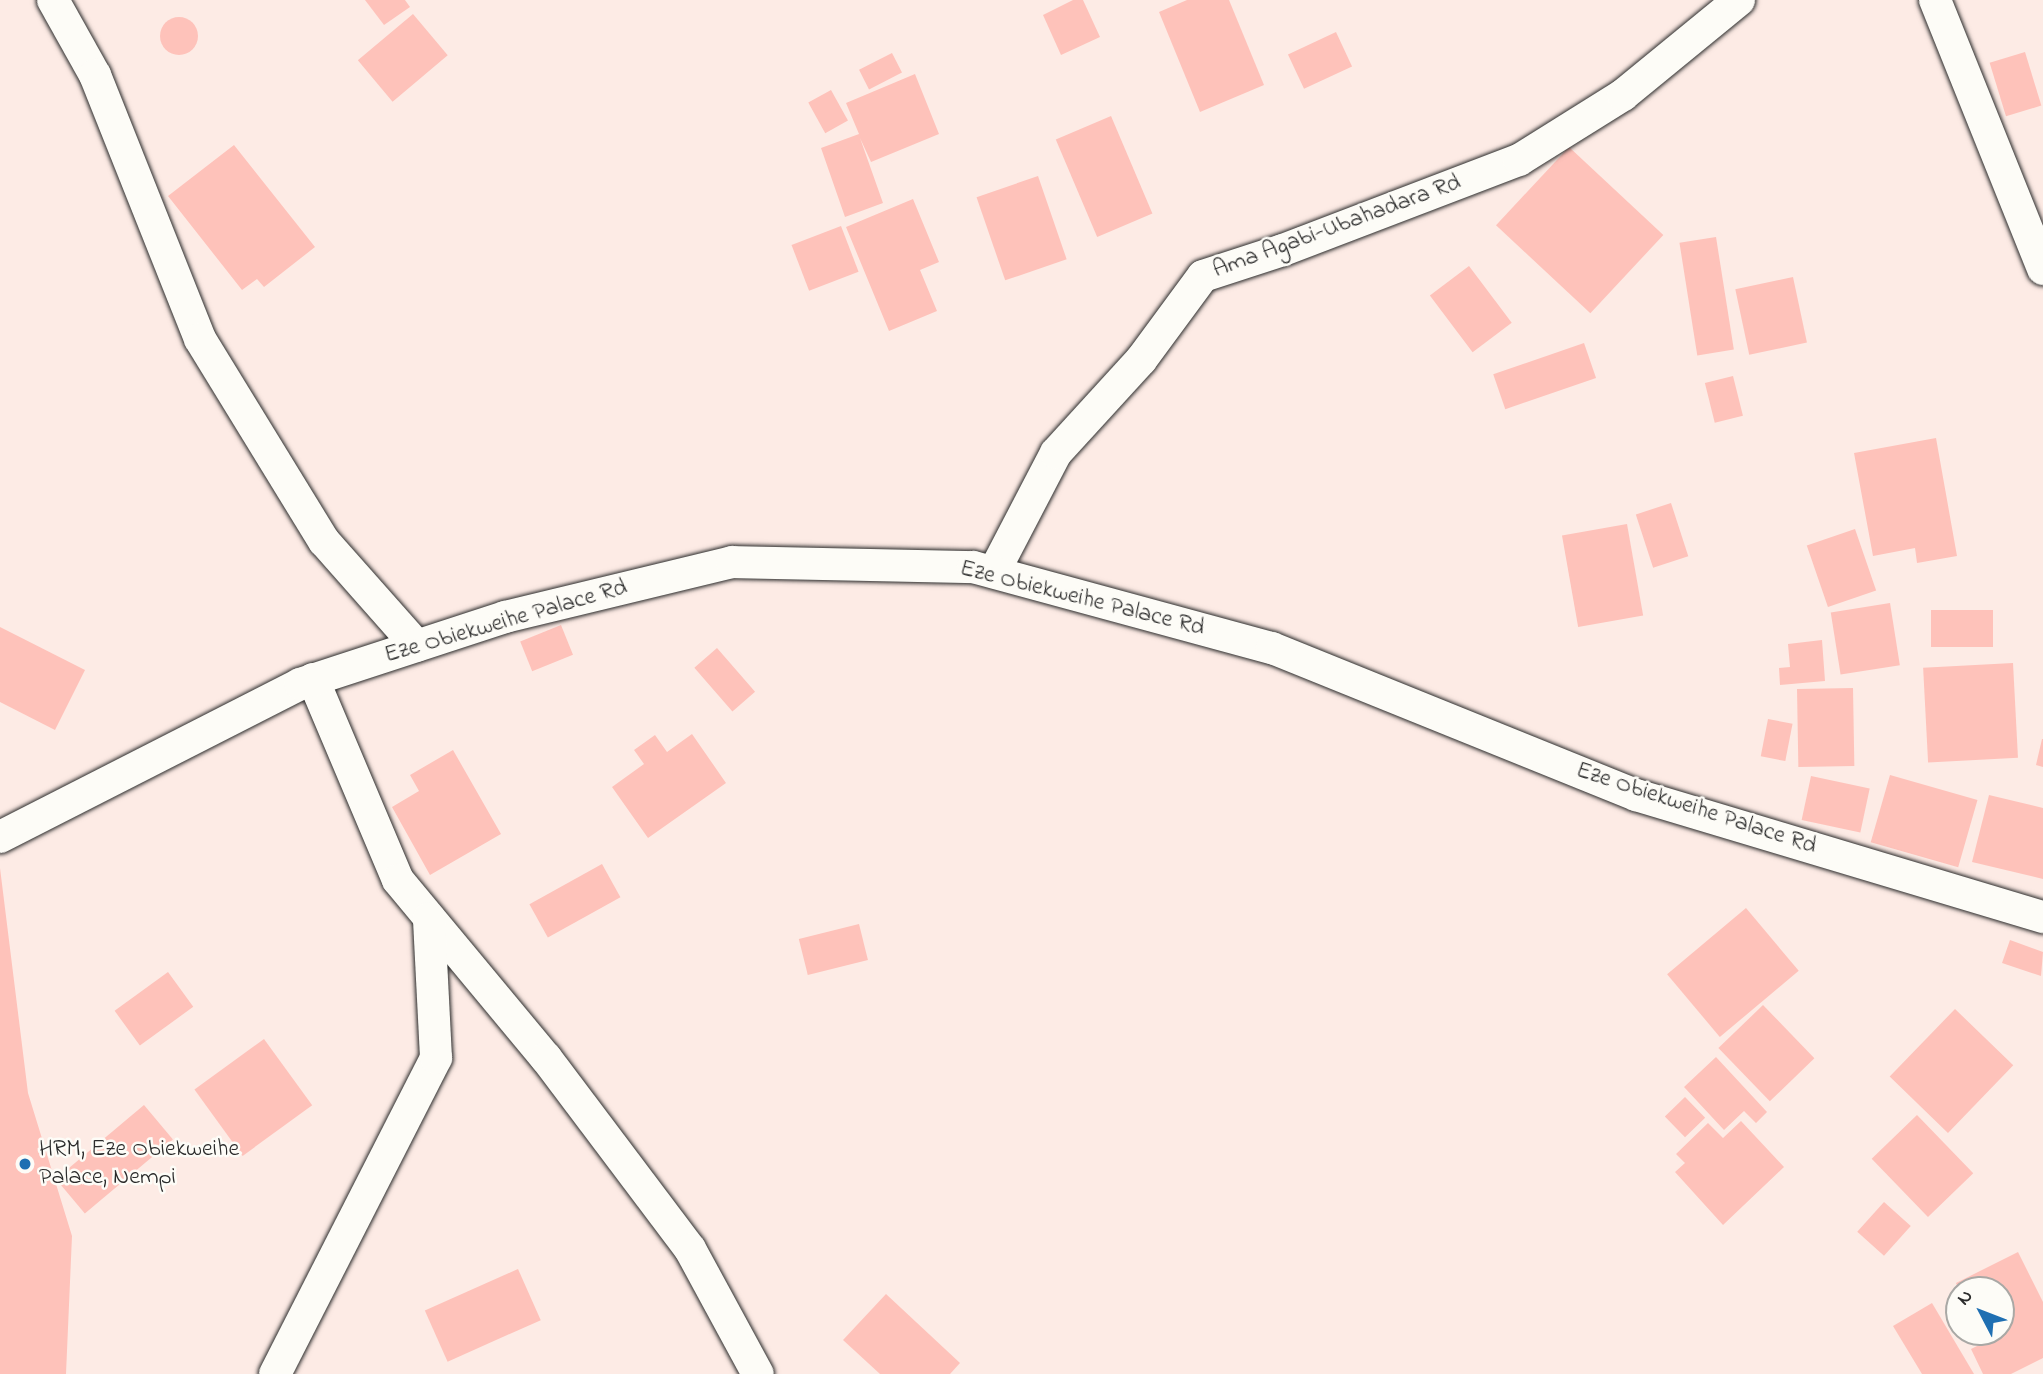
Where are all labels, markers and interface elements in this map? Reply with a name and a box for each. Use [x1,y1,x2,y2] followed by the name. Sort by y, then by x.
[1209,169,1465,285] street label: Ama Agabi-Ubahadara Rd
[957,555,1207,643] street label: Eze Obiekweihe Palace Rd
[381,574,631,670] street label: Eze Obiekweihe Palace Rd
[1572,757,1820,861] street label: Eze Obiekweihe Palace Rd
[39,1136,239,1192] place label: HRM, Eze Obiekweihe Palace, Nempi
[17,1156,33,1172] marker: HRM, Eze Obiekweihe Palace, Nempi
[1945,1276,2015,1346] north arrow
[1951,1284,1980,1312] text: N

